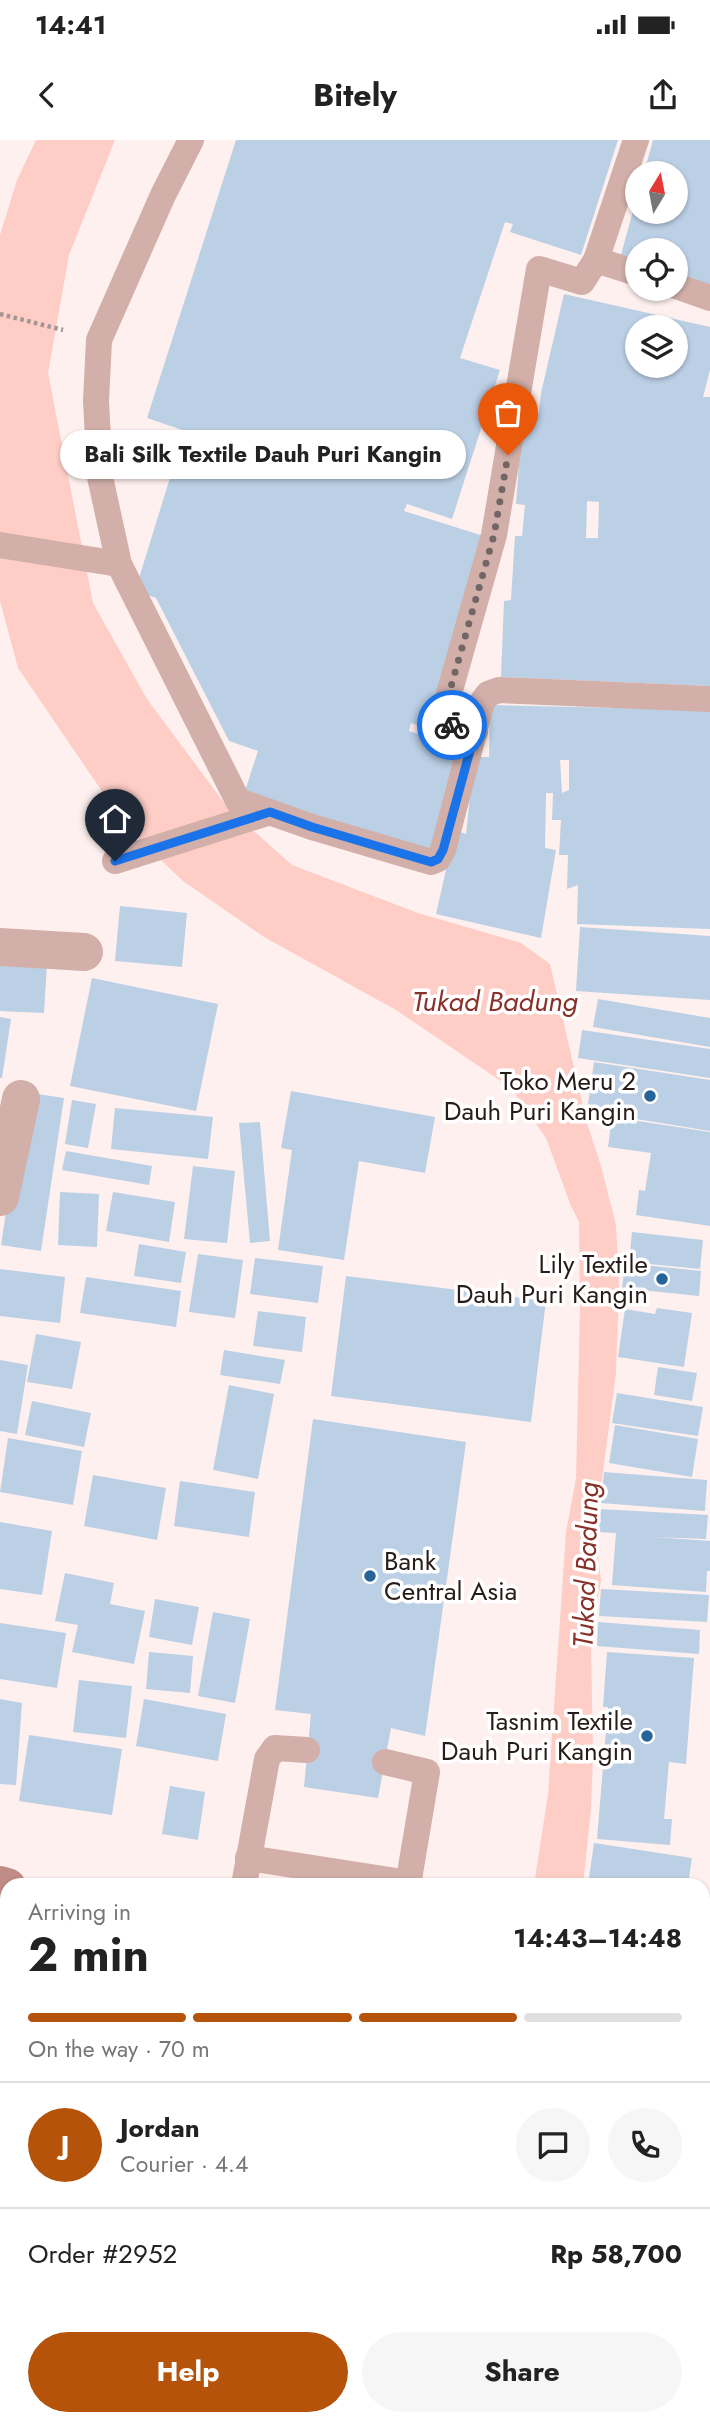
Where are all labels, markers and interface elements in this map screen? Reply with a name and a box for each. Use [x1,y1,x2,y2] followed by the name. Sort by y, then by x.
[35,6,106,44] text: 14:41
[313,72,397,118] text: Bitely
[28,76,66,114] icon: back
[644,76,682,114] icon: share
[625,161,688,224] north arrow
[625,161,688,378] map controls
[625,238,688,301] button: locate
[625,315,688,378] button: layers
[478,383,538,455] pin
[489,394,527,432] icon: bag
[60,430,466,480] callout: Bali Silk Textile Dauh Puri Kangin
[84,437,442,471] text: Bali Silk Textile Dauh Puri Kangin
[417,690,487,760] courier
[433,706,471,744] icon: bike
[85,789,145,861] pin
[96,800,134,838] icon: home
[412,981,579,1022] water label: Tukad Badung
[444,1062,636,1130] place label: Toko Meru 2 Dauh Puri Kangin
[642,1088,658,1104] marker: Toko Meru 2 Dauh Puri Kangin
[456,1245,648,1313] place label: Lily Textile Dauh Puri Kangin
[654,1271,670,1287] marker: Lily Textile Dauh Puri Kangin
[563,1481,609,1649] water label: Tukad Badung
[384,1542,517,1610] place label: Bank Central Asia
[362,1568,378,1584] marker: Bank Central Asia
[441,1702,633,1770] place label: Tasnim Textile Dauh Puri Kangin
[639,1728,655,1744] marker: Tasnim Textile Dauh Puri Kangin
[28,1895,131,1929] text: Arriving in
[513,1919,682,1957] text: 14:43–14:48
[28,1922,149,1988] text: 2 min
[28,2032,210,2066] text: On the way · 70 m
[516,2108,590,2182] button: chat
[608,2108,682,2182] button: phone
[120,2109,200,2147] text: Jordan
[61,2126,69,2164] text: J
[120,2147,248,2181] text: Courier · 4.4
[28,2235,177,2273] text: Order #2952
[550,2235,682,2273] text: Rp 58,700
[28,2332,348,2412] button: Help
[362,2332,682,2412] button: Share

